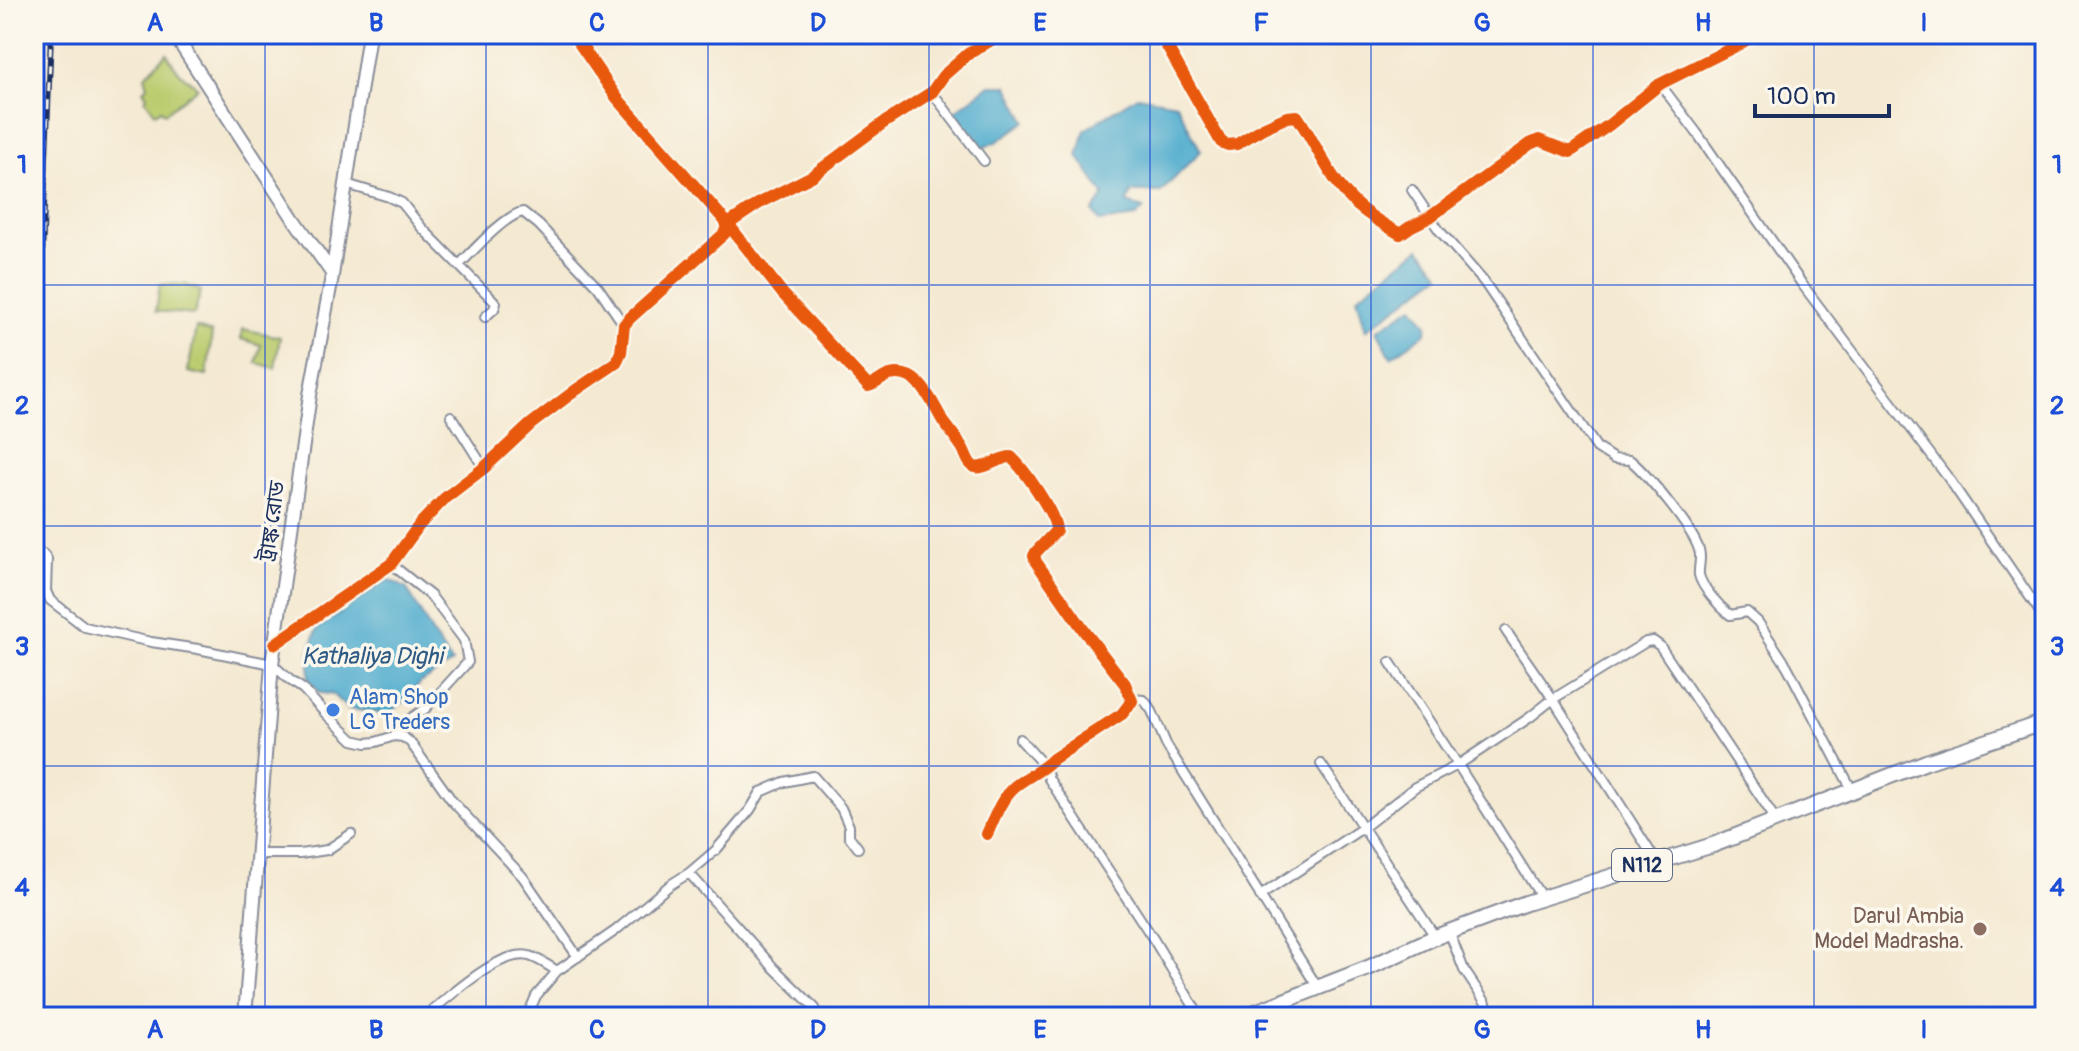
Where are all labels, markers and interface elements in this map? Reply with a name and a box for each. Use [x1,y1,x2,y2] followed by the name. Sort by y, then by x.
[147,7,164,39] text: A
[369,7,383,39] text: B
[589,7,605,39] text: C
[810,7,826,39] text: D
[1033,7,1047,39] text: E
[1253,7,1269,39] text: F
[1473,7,1491,39] text: G
[1695,7,1711,39] text: H
[1920,7,1928,39] text: I
[1755,68,1889,118] scale bar
[1767,82,1836,111] text: 100 m
[17,149,27,181] text: 1
[2052,149,2062,181] text: 1
[15,390,29,422] text: 2
[2050,390,2064,422] text: 2
[252,479,292,564] street label: ট্রাঙ্ক রোড
[15,631,29,663] text: 3
[2050,631,2064,663] text: 3
[302,642,446,671] water label: Kathaliya Dighi
[349,683,450,736] place label: Alam Shop LG Treders
[324,701,342,719] marker: Alam Shop LG Treders
[1612,849,1672,881] road number: N112
[14,872,30,904] text: 4
[2049,872,2065,904] text: 4
[1814,902,1964,955] place label: Darul Ambia Model Madrasha.
[1971,920,1989,938] marker: Darul Ambia Model Madrasha.
[147,1014,164,1046] text: A
[369,1014,383,1046] text: B
[589,1014,605,1046] text: C
[810,1014,826,1046] text: D
[1033,1014,1047,1046] text: E
[1253,1014,1269,1046] text: F
[1473,1014,1491,1046] text: G
[1695,1014,1711,1046] text: H
[1920,1014,1928,1046] text: I

